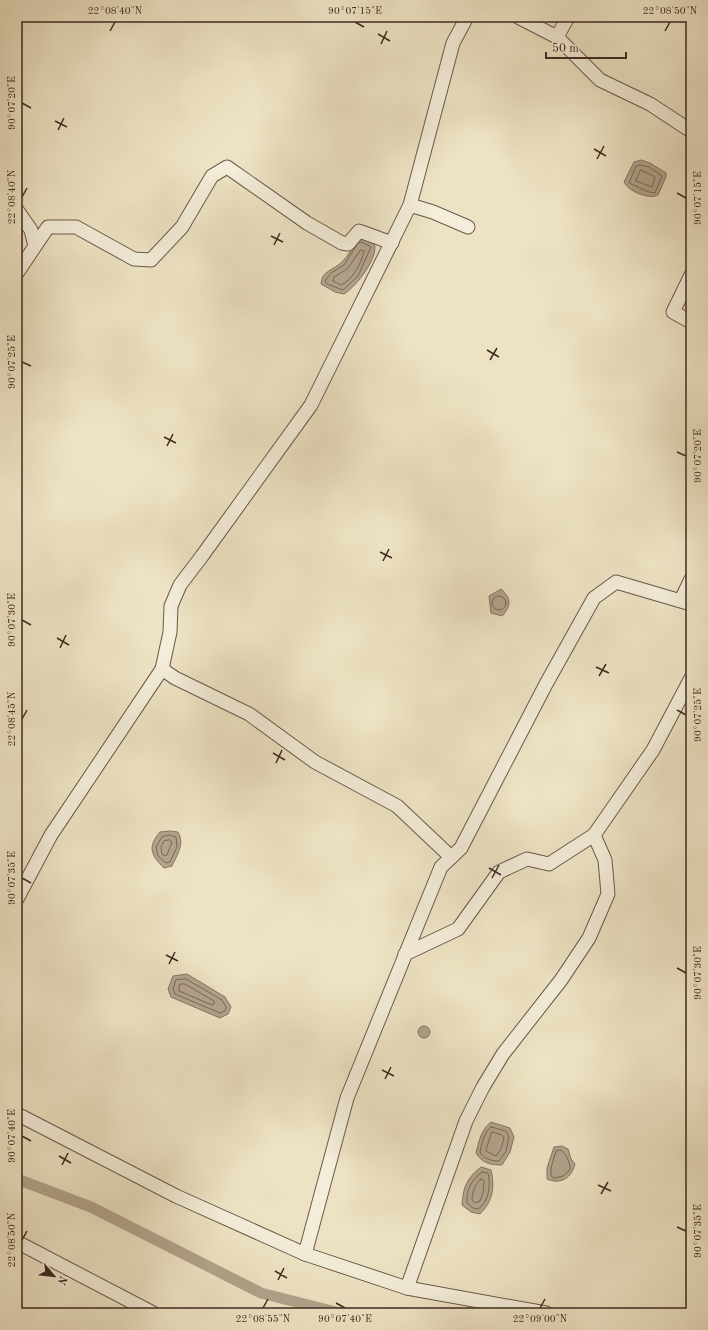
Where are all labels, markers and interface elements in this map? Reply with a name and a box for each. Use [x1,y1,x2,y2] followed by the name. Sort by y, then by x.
[88,6,143,16] text: 22°08'40"N
[328,6,382,16] text: 90°07'15"E
[643,6,698,16] text: 22°08'50"N
[546,34,626,60] scale bar
[552,42,579,55] text: 50 m
[7,76,17,130] text: 90°07'20"E
[7,169,17,224] text: 22°08'40"N
[693,171,703,225] text: 90°07'15"E
[7,335,17,389] text: 90°07'25"E
[693,429,703,483] text: 90°07'20"E
[7,593,17,647] text: 90°07'30"E
[693,688,703,742] text: 90°07'25"E
[7,691,17,746] text: 22°08'45"N
[7,851,17,905] text: 90°07'35"E
[693,946,703,1000] text: 90°07'30"E
[7,1109,17,1163] text: 90°07'40"E
[693,1204,703,1258] text: 90°07'35"E
[7,1212,17,1267] text: 22°08'50"N
[34,1256,74,1296] north arrow
[54,1274,68,1287] text: N
[236,1314,291,1324] text: 22°08'55"N
[318,1314,372,1324] text: 90°07'40"E
[513,1314,568,1324] text: 22°09'00"N

